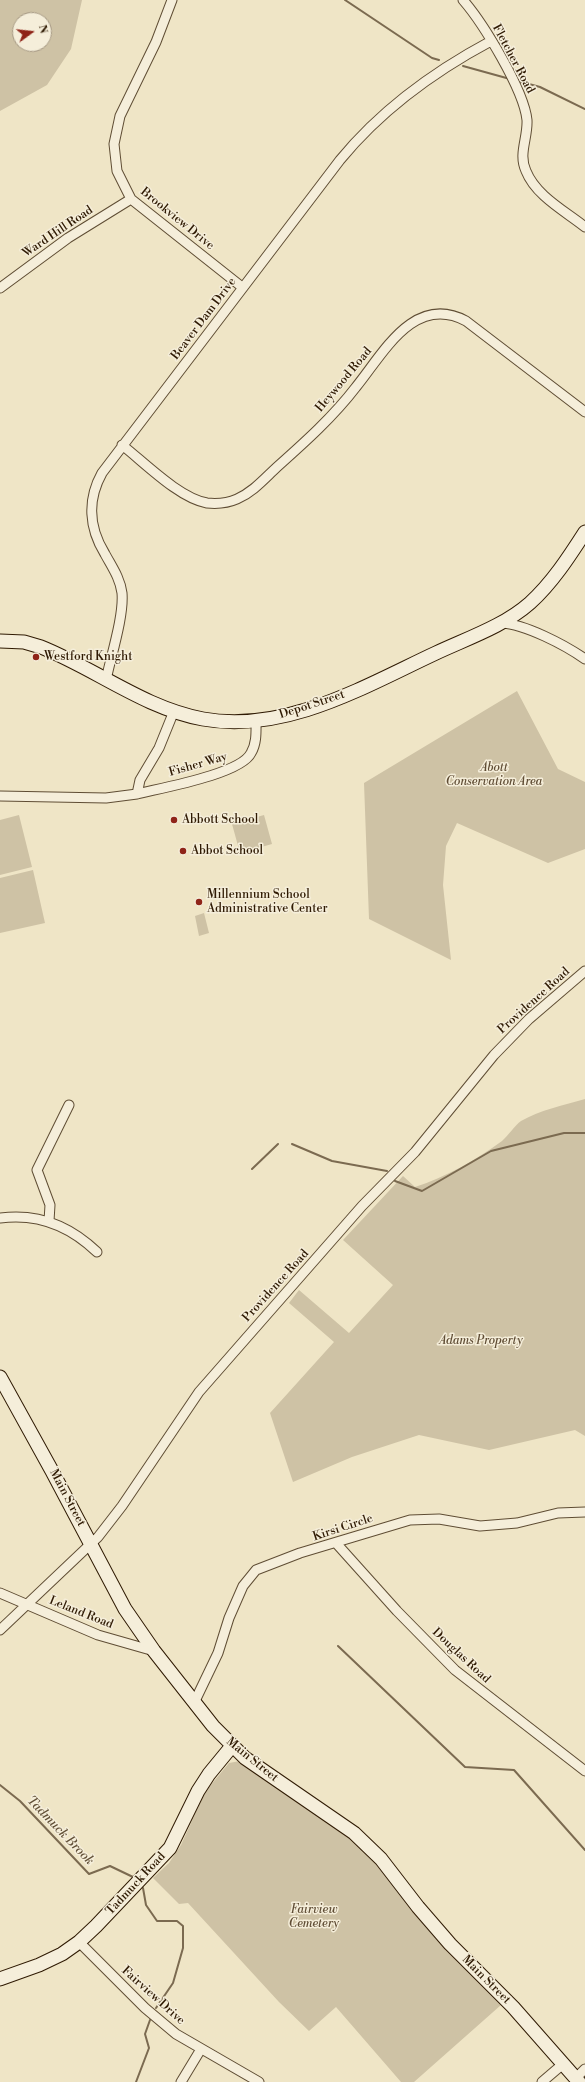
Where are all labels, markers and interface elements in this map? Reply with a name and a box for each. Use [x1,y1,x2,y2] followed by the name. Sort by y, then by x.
[12,12,52,52] north arrow
[489,22,537,96] street label: Fletcher Road
[35,23,51,35] text: N
[137,185,217,253] street label: Brookview Drive
[20,203,96,261] street label: Ward Hill Road
[168,275,240,363] street label: Beaver Dam Drive
[313,345,375,415] street label: Heywood Road
[44,650,132,664] place label: Westford Knight
[31,652,41,662] marker: Westford Knight
[277,688,347,722] street label: Depot Street
[167,750,229,780] street label: Fisher Way
[446,761,542,789] park label: Abott Conservation Area
[182,813,258,827] place label: Abbott School
[169,815,179,825] marker: Abbott School
[191,844,263,858] place label: Abbot School
[178,846,188,856] marker: Abbot School
[207,888,328,916] place label: Millennium School Administrative Center
[194,897,204,907] marker: Millennium School Administrative Center
[495,965,573,1037] street label: Providence Road
[240,1247,312,1325] street label: Providence Road
[439,1334,523,1348] park label: Adams Property
[46,1467,88,1529] street label: Main Street
[311,1512,375,1544] street label: Kirsi Circle
[47,1594,115,1632] street label: Leland Road
[429,1625,493,1687] street label: Douglas Road
[223,1735,281,1785] street label: Main Street
[23,1793,97,1869] water label: Tadmuck Brook
[103,1850,169,1918] street label: Tadmuck Road
[289,1903,339,1931] park label: Fairview Cemetery
[459,1953,513,2007] street label: Main Street
[118,1964,188,2028] street label: Fairview Drive

